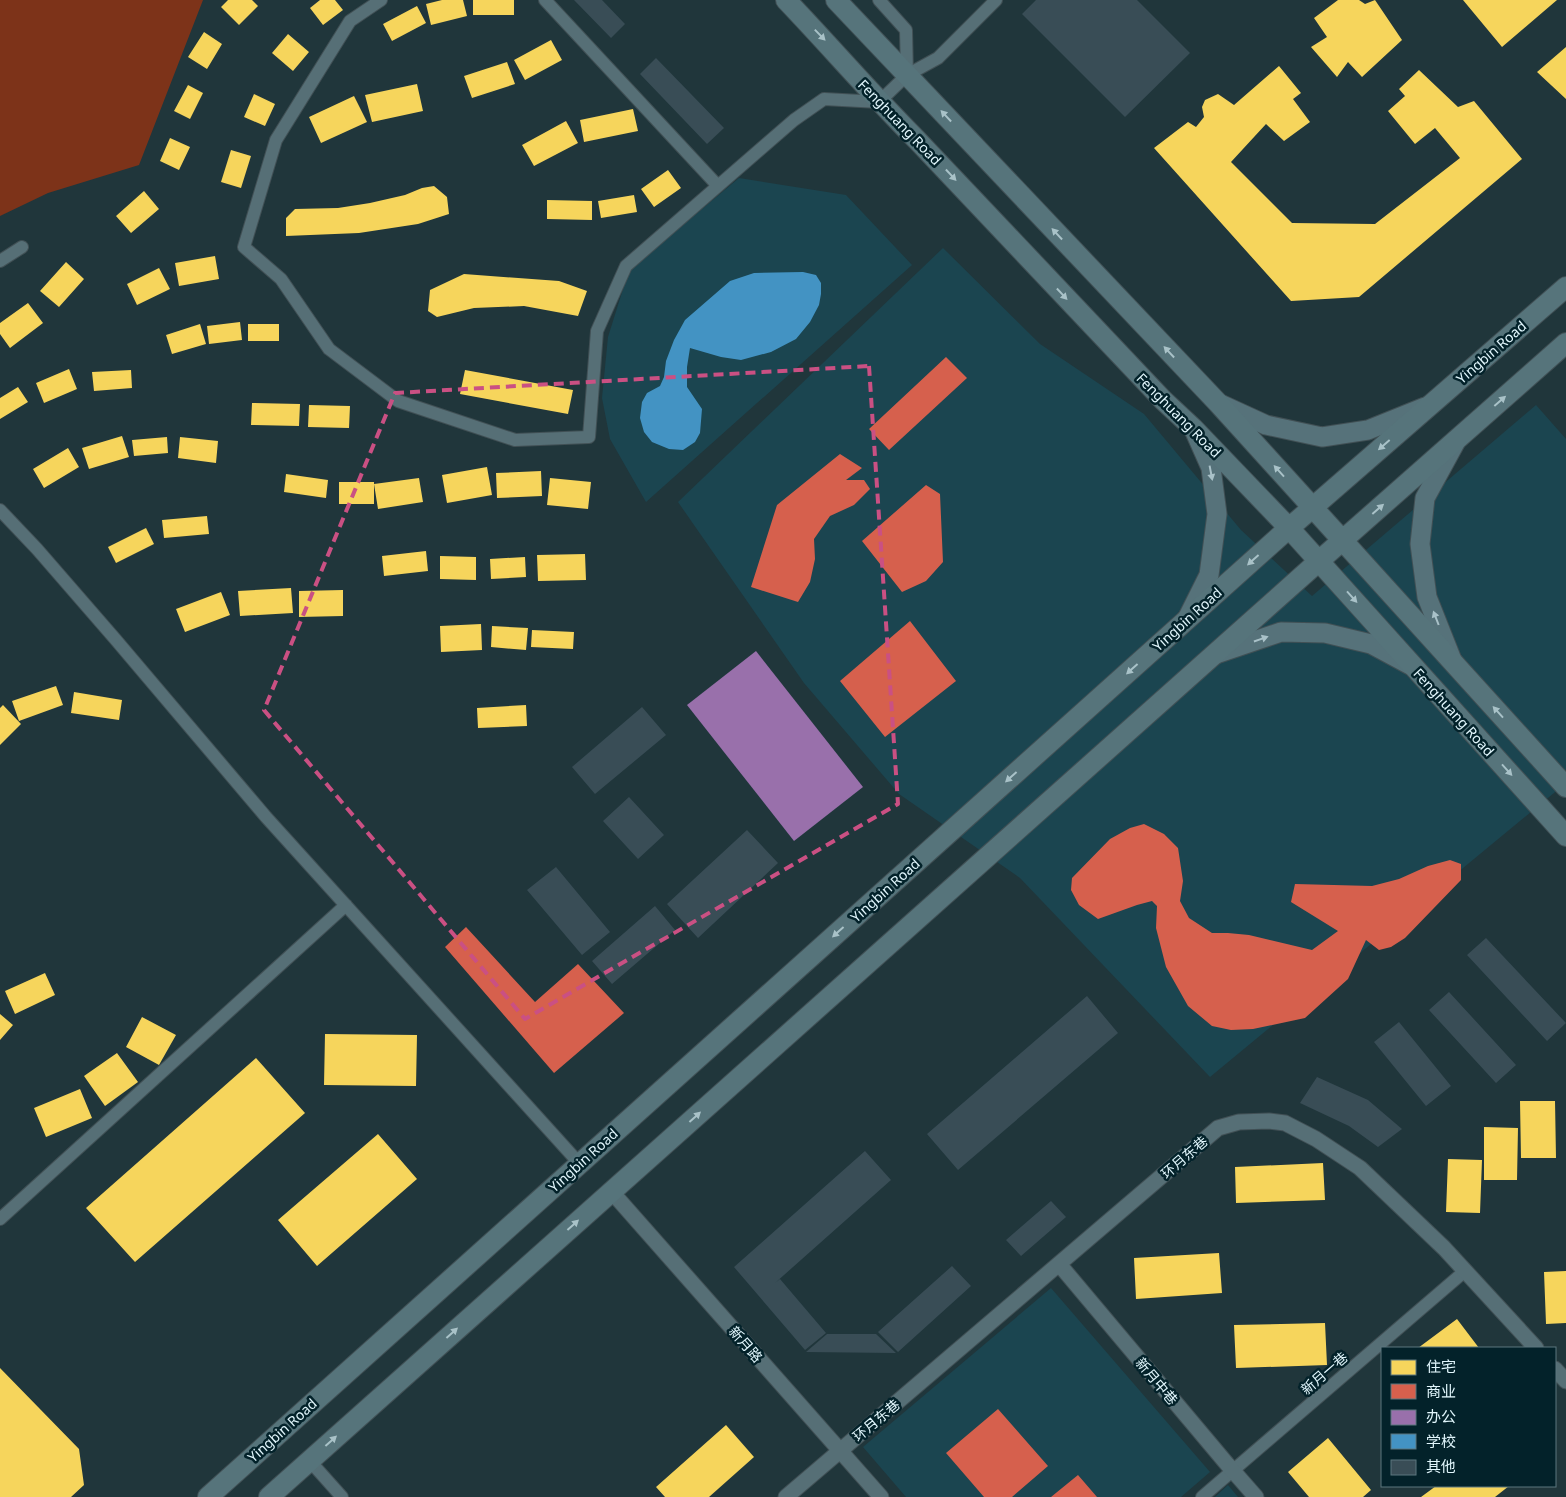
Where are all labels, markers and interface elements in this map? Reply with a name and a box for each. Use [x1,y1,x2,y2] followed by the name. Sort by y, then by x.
[813,29,825,41] one-way arrow
[854,75,946,169] street label: Fenghuang Road
[940,110,952,122] one-way arrow
[945,169,957,181] one-way arrow
[1051,228,1063,240] one-way arrow
[1056,287,1068,299] one-way arrow
[1452,316,1530,388] street label: Yingbin Road
[1163,346,1175,358] one-way arrow
[1133,369,1225,461] street label: Fenghuang Road
[1494,395,1506,407] one-way arrow
[1378,439,1390,450] one-way arrow
[1208,466,1216,482] one-way arrow
[1273,466,1285,478] one-way arrow
[1372,503,1385,514] one-way arrow
[1247,554,1259,566] one-way arrow
[1148,583,1226,655] street label: Yingbin Road
[1346,591,1357,604] one-way arrow
[1431,611,1439,625] one-way arrow
[1253,634,1268,642] one-way arrow
[1125,663,1138,674] one-way arrow
[1409,664,1499,760] street label: Fenghuang Road
[1492,706,1504,718] one-way arrow
[1501,764,1513,776] one-way arrow
[1005,771,1017,783] one-way arrow
[846,854,924,926] street label: Yingbin Road
[832,926,844,938] one-way arrow
[688,1111,700,1123] one-way arrow
[544,1124,622,1196] street label: Yingbin Road
[1157,1131,1211,1183] street label: 环月东巷
[567,1219,579,1231] one-way arrow
[725,1322,767,1366] street label: 新月路
[446,1327,458,1339] one-way arrow
[1297,1347,1351,1399] street label: 新月一巷
[1381,1347,1556,1487] legend
[1132,1353,1182,1409] street label: 新月中巷
[1426,1356,1456,1376] text: 住宅
[1426,1381,1456,1401] text: 商业
[243,1394,321,1466] street label: Yingbin Road
[848,1395,904,1445] street label: 环月东巷
[1426,1406,1456,1426] text: 办公
[1426,1431,1456,1451] text: 学校
[325,1436,337,1447] one-way arrow
[1426,1456,1456,1476] text: 其他

